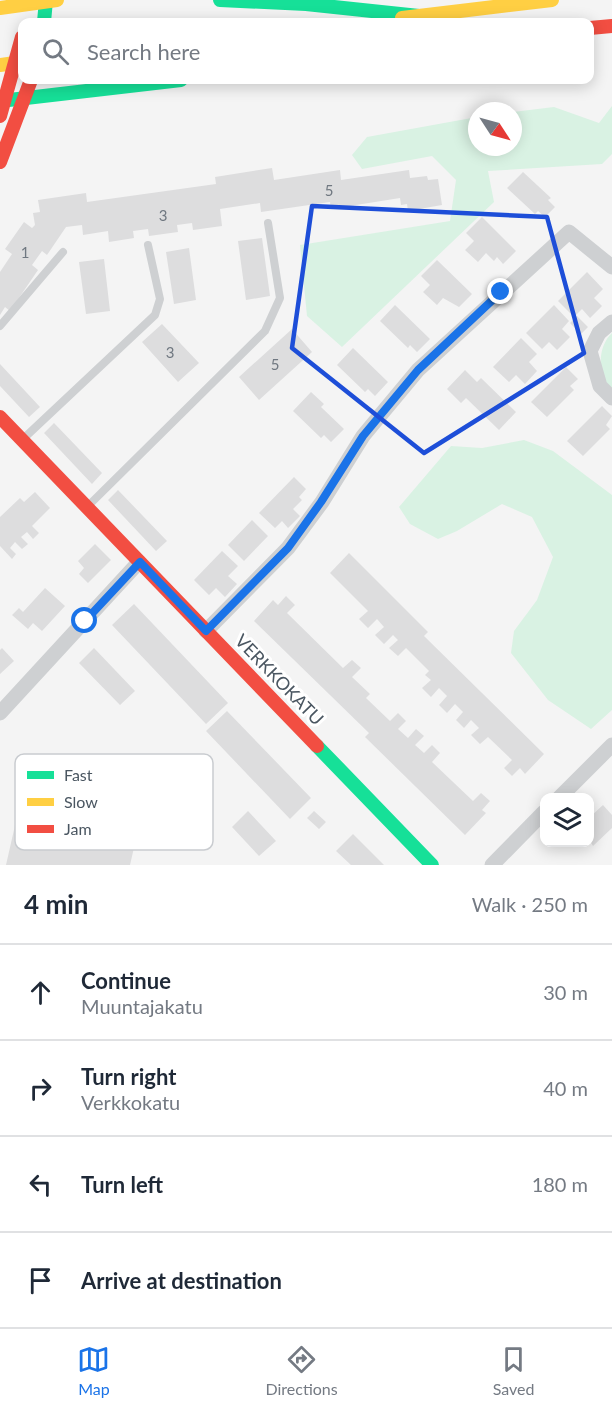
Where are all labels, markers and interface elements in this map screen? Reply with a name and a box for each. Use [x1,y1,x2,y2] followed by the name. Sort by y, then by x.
[18,18,594,84] search box
[39,35,72,68] icon: search
[87,38,200,65] text: Search here
[468,102,522,156] north arrow
[325,181,333,199] house number: 5
[159,206,167,224] house number: 3
[21,243,29,261] house number: 1
[487,278,513,304] route end
[166,343,174,361] house number: 3
[271,355,279,373] house number: 5
[71,607,97,633] route start
[231,629,329,729] street label: VERKKOKATU
[15,754,213,850] legend
[64,765,93,784] text: Fast
[64,792,98,811] text: Slow
[540,793,594,847] map controls
[540,793,594,847] button: layers
[64,819,92,838] text: Jam
[24,888,88,920] text: 4 min
[472,892,588,916] text: Walk · 250 m
[81,967,171,994] text: Continue
[24,976,57,1009] icon: ahead
[543,980,588,1004] text: 30 m
[81,994,203,1018] text: Muuntajakatu
[81,1063,176,1090] text: Turn right
[24,1072,57,1105] icon: right
[543,1076,588,1100] text: 40 m
[81,1090,180,1114] text: Verkkokatu
[24,1168,57,1201] icon: left
[81,1171,163,1198] text: Turn left
[532,1172,588,1196] text: 180 m
[24,1264,57,1297] icon: arrive
[81,1267,282,1294] text: Arrive at destination
[77,1343,110,1398] tab: Map
[265,1343,338,1398] tab: Directions
[493,1343,534,1398] tab: Saved

